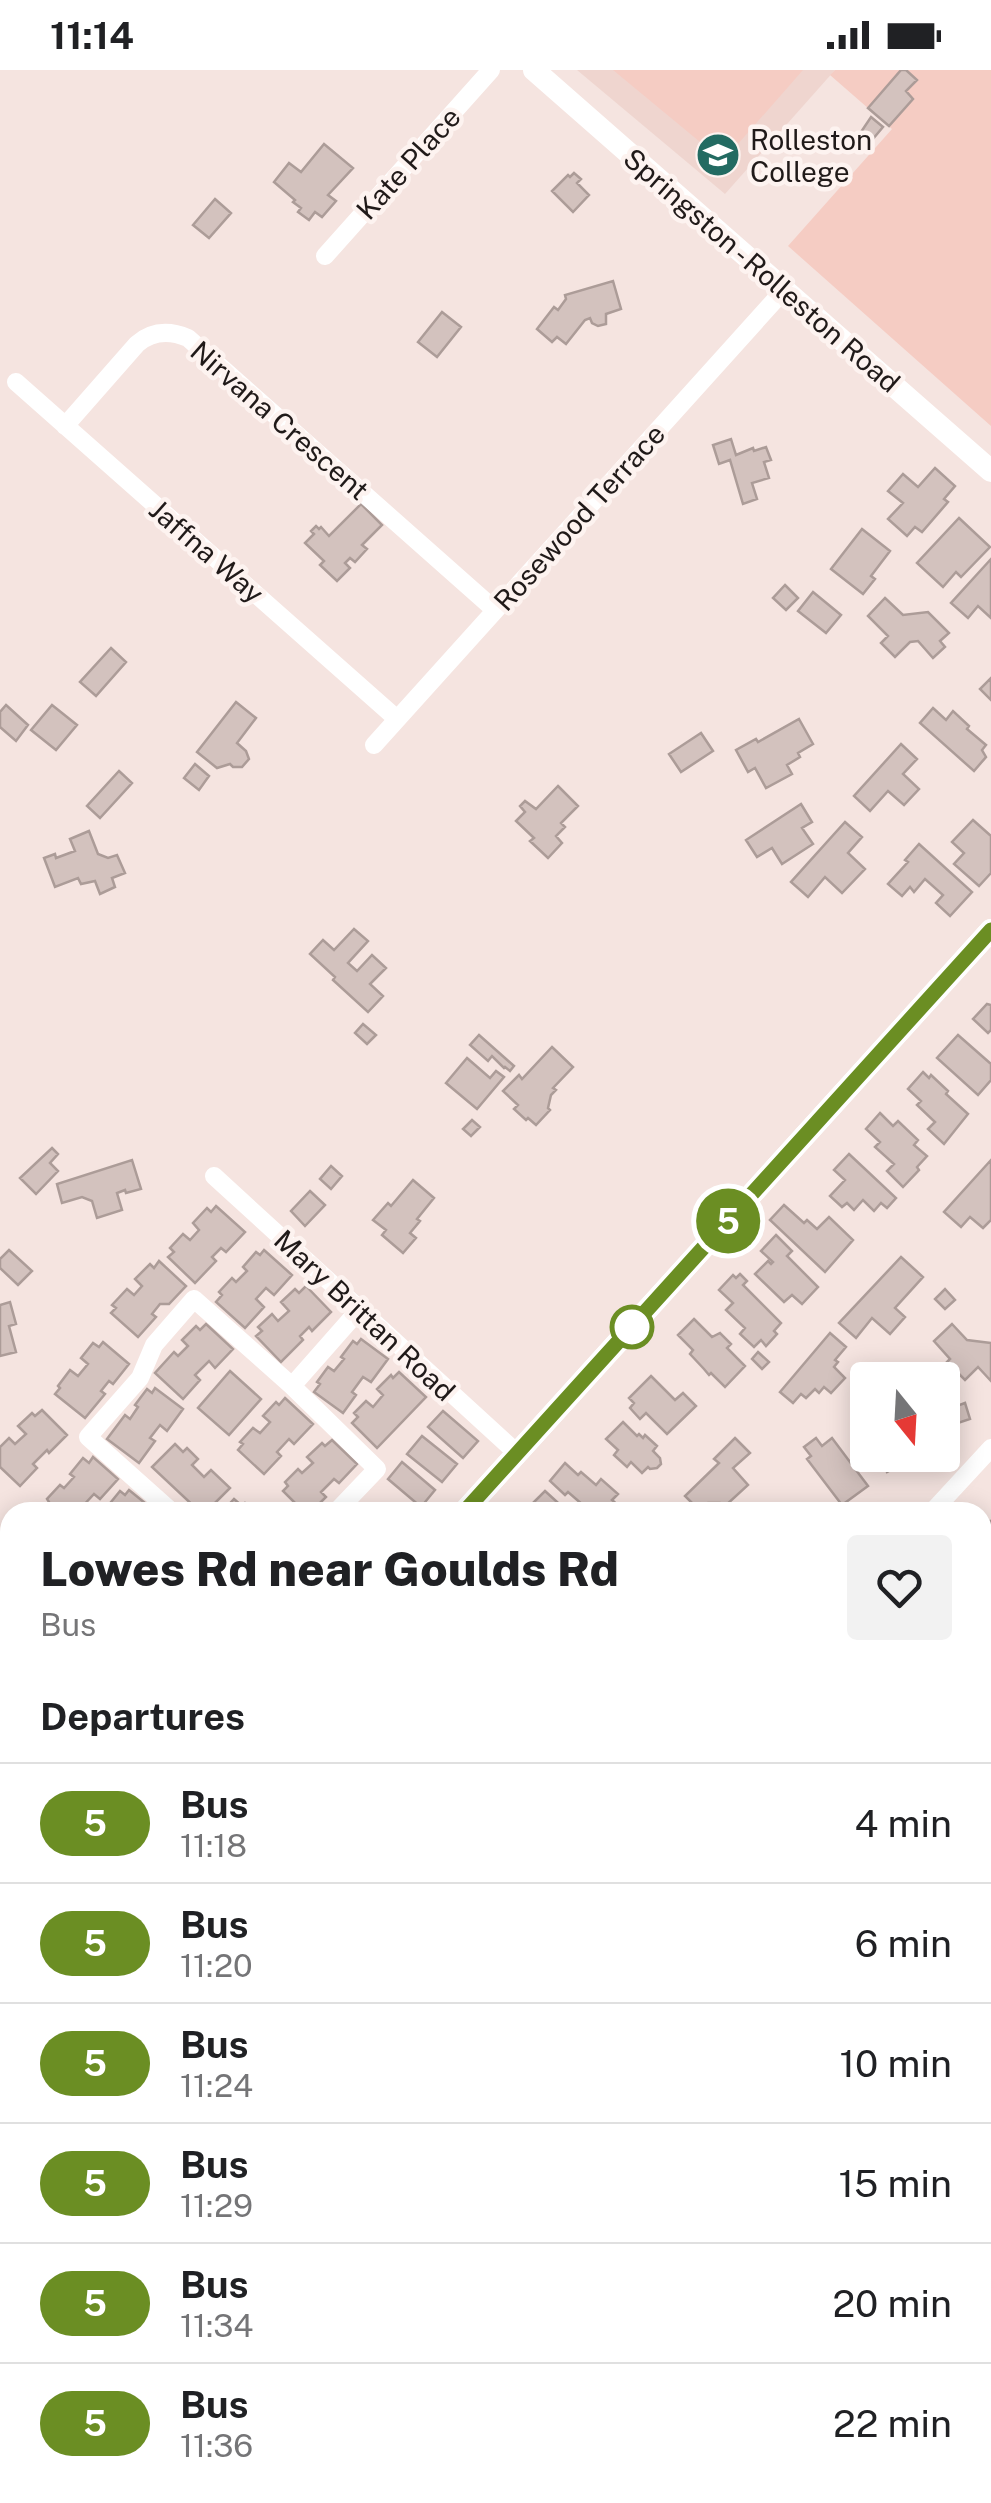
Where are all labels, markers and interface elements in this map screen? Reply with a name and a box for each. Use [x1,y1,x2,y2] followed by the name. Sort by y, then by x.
[50,13,134,58] text: 11:14
[349,100,467,226] street label: Kate Place
[750,123,872,188] place label: Rolleston College
[695,132,741,178] school or university icon: Rolleston College
[617,141,907,399] street label: Springston - Rolleston Road
[184,334,376,506] street label: Nirvana Crescent
[487,417,671,617] street label: Rosewood Terrace
[143,492,271,610] street label: Jaffna Way
[696,1188,760,1254] line badge: 5
[716,1201,740,1242] text: 5
[268,1223,462,1407] street label: Mary Brittan Road
[611,1306,653,1348] unlabelled marker
[850,1362,960,1472] north arrow
[850,1362,960,1472] map controls
[847,1535,952,1640] button: heart
[40,1540,619,1597] text: Lowes Rd near Goulds Rd
[40,1606,96,1643] text: Bus
[40,1694,245,1739] text: Departures
[180,1782,249,1827] text: Bus
[854,1801,952,1846] text: 4 min
[83,1803,107,1844] text: 5
[180,1827,247,1864] text: 11:18
[180,1902,249,1947] text: Bus
[855,1921,952,1966] text: 6 min
[83,1923,107,1964] text: 5
[180,1947,253,1984] text: 11:20
[180,2022,249,2067] text: Bus
[840,2041,952,2086] text: 10 min
[83,2043,107,2084] text: 5
[180,2067,253,2104] text: 11:24
[180,2142,249,2187] text: Bus
[839,2161,952,2206] text: 15 min
[83,2163,107,2204] text: 5
[180,2187,253,2224] text: 11:29
[180,2262,249,2307] text: Bus
[832,2281,952,2326] text: 20 min
[83,2283,107,2324] text: 5
[180,2307,253,2344] text: 11:34
[180,2382,249,2427] text: Bus
[833,2401,952,2446] text: 22 min
[83,2403,107,2444] text: 5
[180,2427,253,2464] text: 11:36

